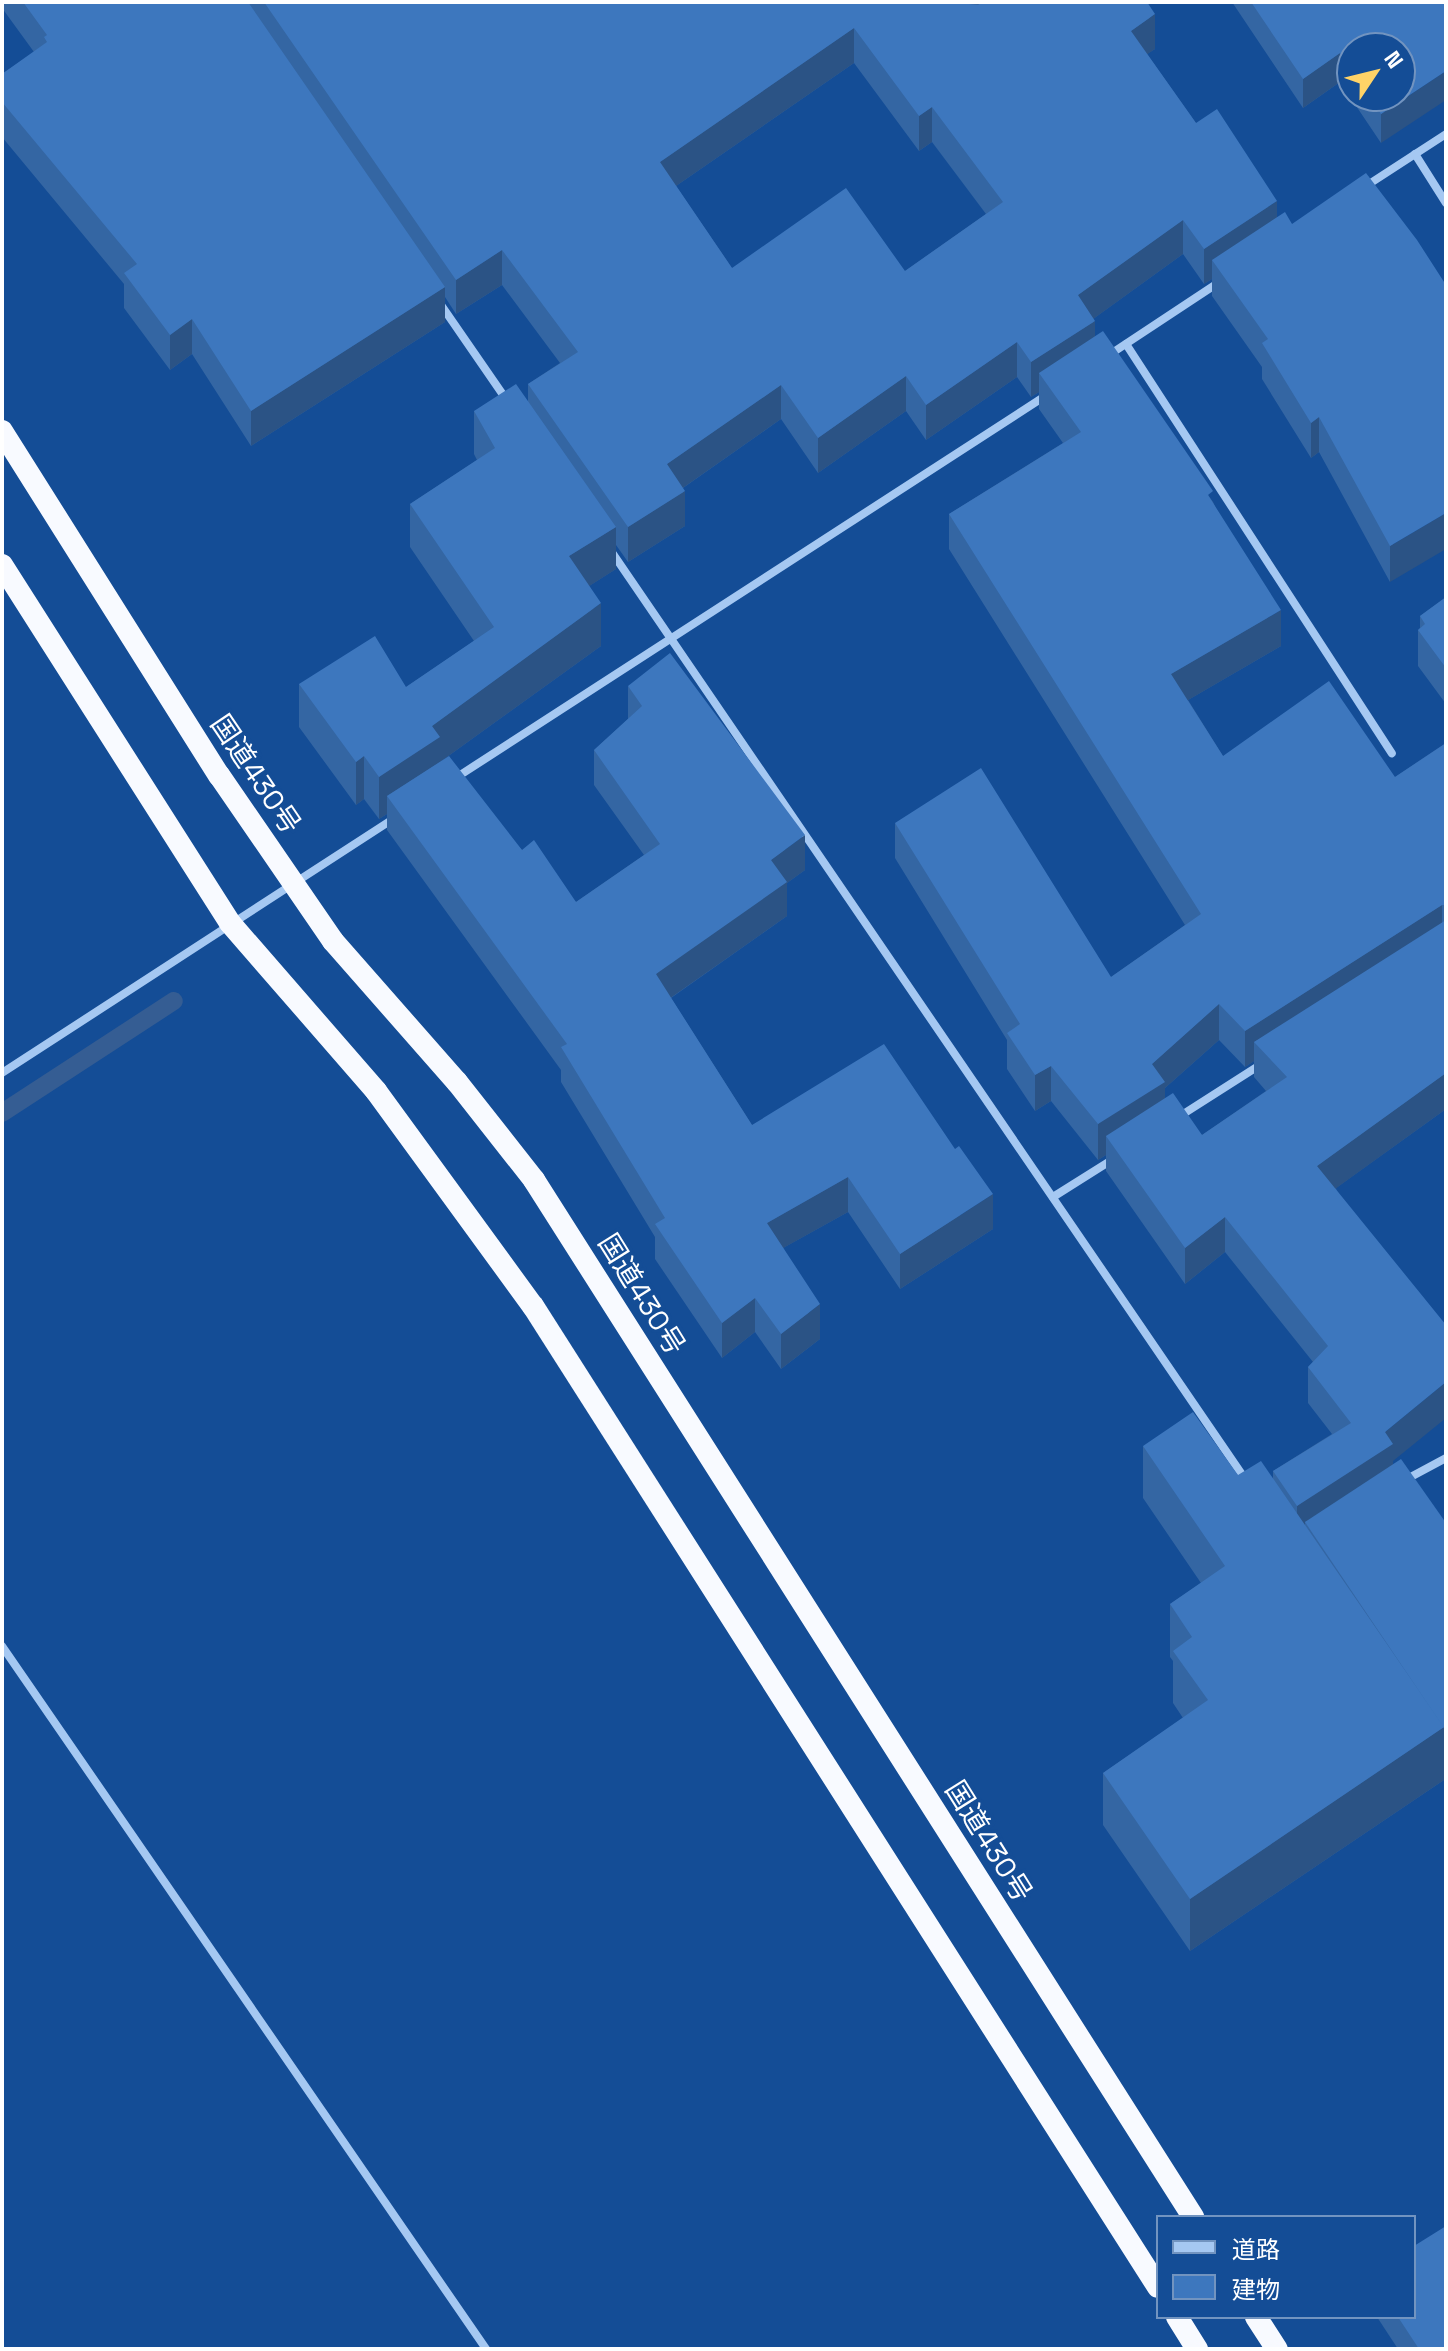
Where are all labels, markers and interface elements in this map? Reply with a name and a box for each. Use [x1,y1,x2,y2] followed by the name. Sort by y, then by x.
[1336,32,1416,112] north arrow
[1378,45,1410,73] text: N
[204,708,308,840] street label: 国道430号
[592,1227,692,1361] street label: 国道430号
[939,1774,1039,1908] street label: 国道430号
[1156,2215,1416,2319] legend
[1232,2234,1280,2265] text: 道路
[1232,2274,1280,2305] text: 建物

